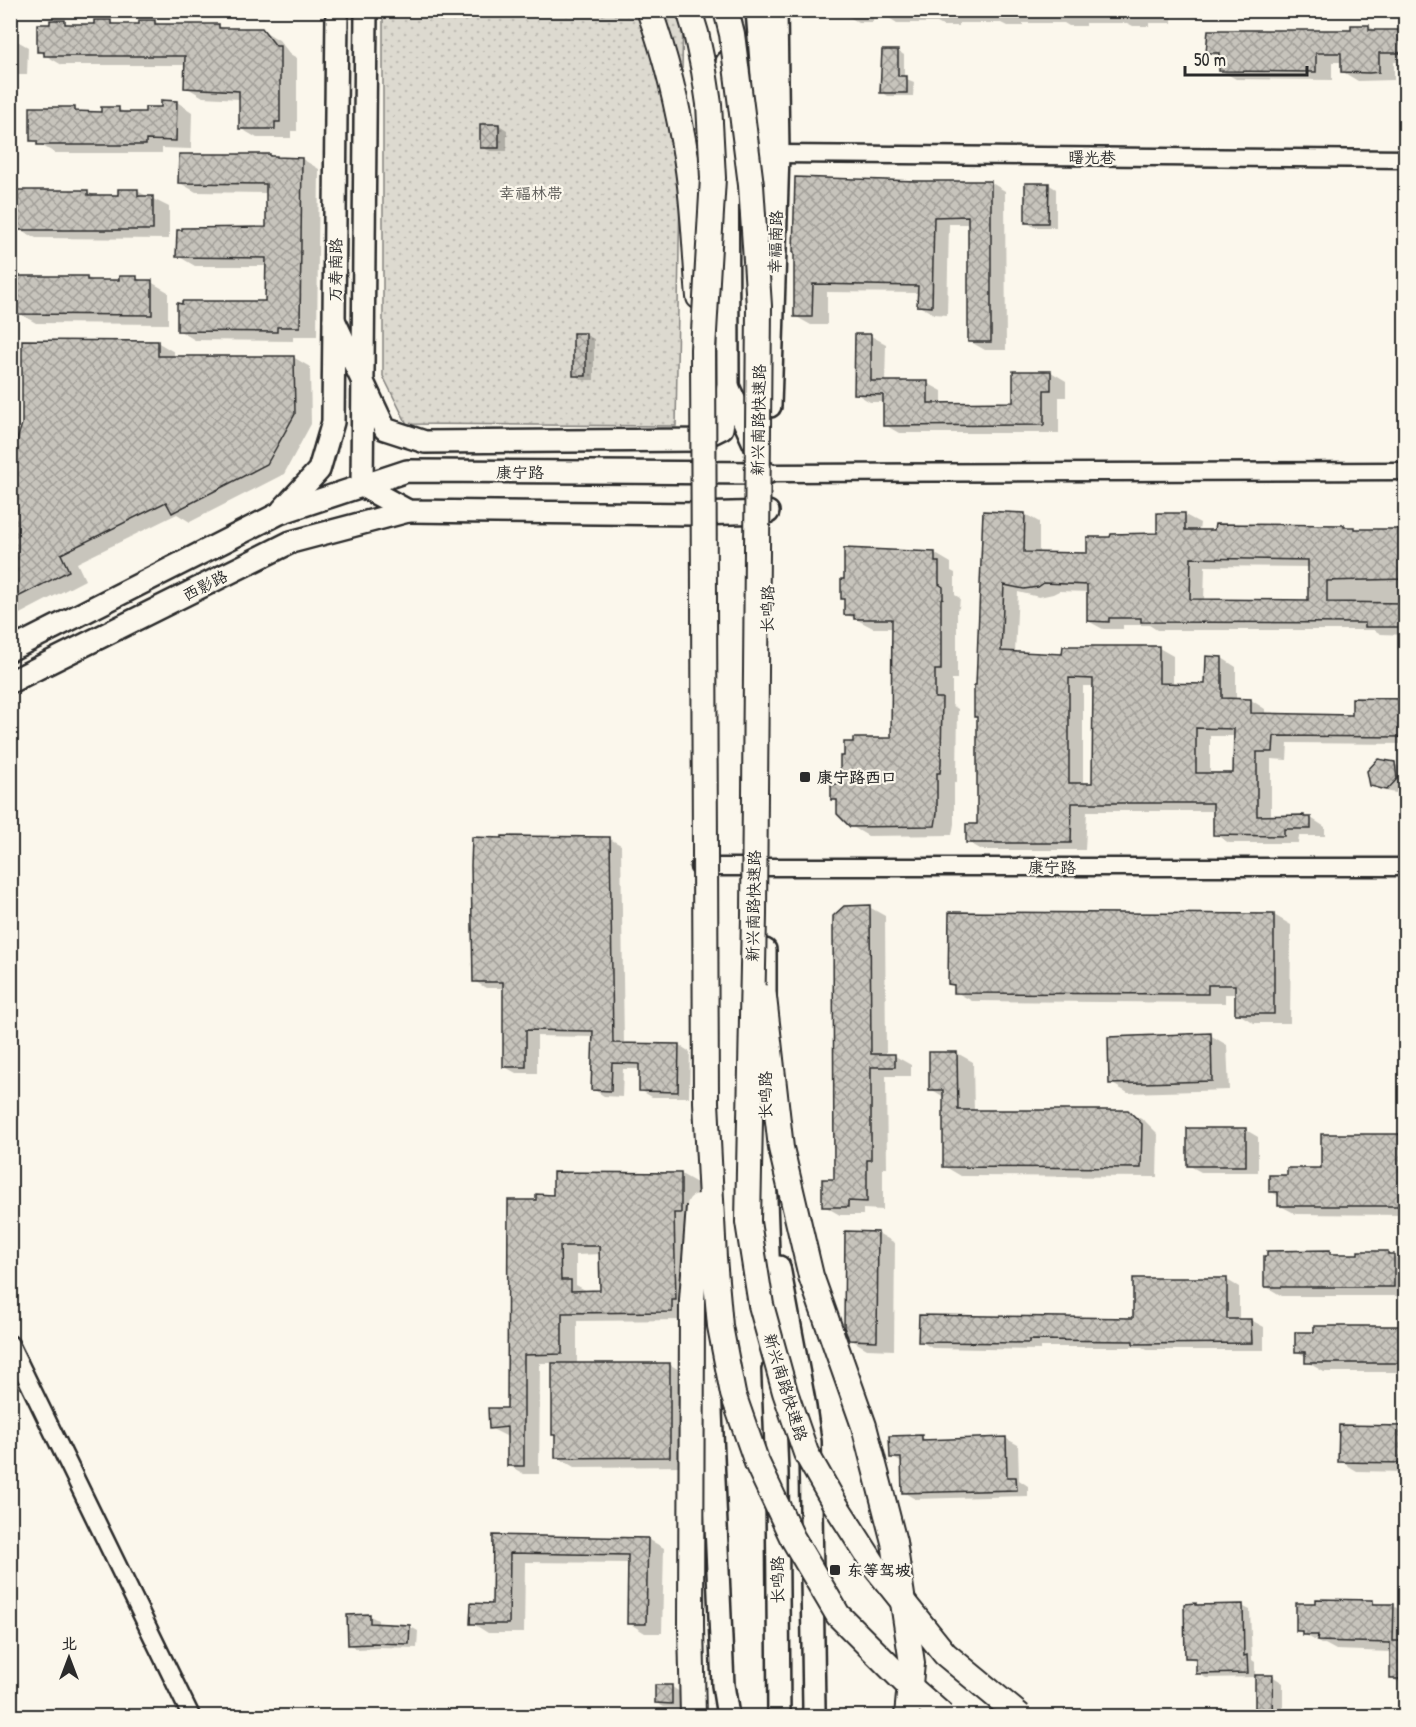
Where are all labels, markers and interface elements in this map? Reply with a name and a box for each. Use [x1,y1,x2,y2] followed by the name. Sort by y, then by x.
[1185,39,1306,77] scale bar
[1194,47,1226,72] text: 50 m
[1068,146,1116,168] street label: 曙光巷
[499,182,563,204] park label: 幸福林带
[763,210,787,274] street label: 幸福南路
[323,238,347,302] street label: 万寿南路
[746,364,770,476] street label: 新兴南路快速路
[496,461,544,483] street label: 康宁路
[179,564,231,606] street label: 西影路
[756,585,778,633] street label: 长鸣路
[817,766,897,788] place label: 康宁路西口
[798,770,812,784] marker: 康宁路西口
[741,850,765,962] street label: 新兴南路快速路
[1028,856,1076,878] street label: 康宁路
[754,1071,776,1119] street label: 长鸣路
[759,1330,813,1444] street label: 新兴南路快速路
[766,1556,788,1604] street label: 长鸣路
[847,1559,911,1581] place label: 东等驾坡
[828,1563,842,1577] marker: 东等驾坡
[39,1628,99,1688] north arrow
[61,1632,77,1654] text: 北

